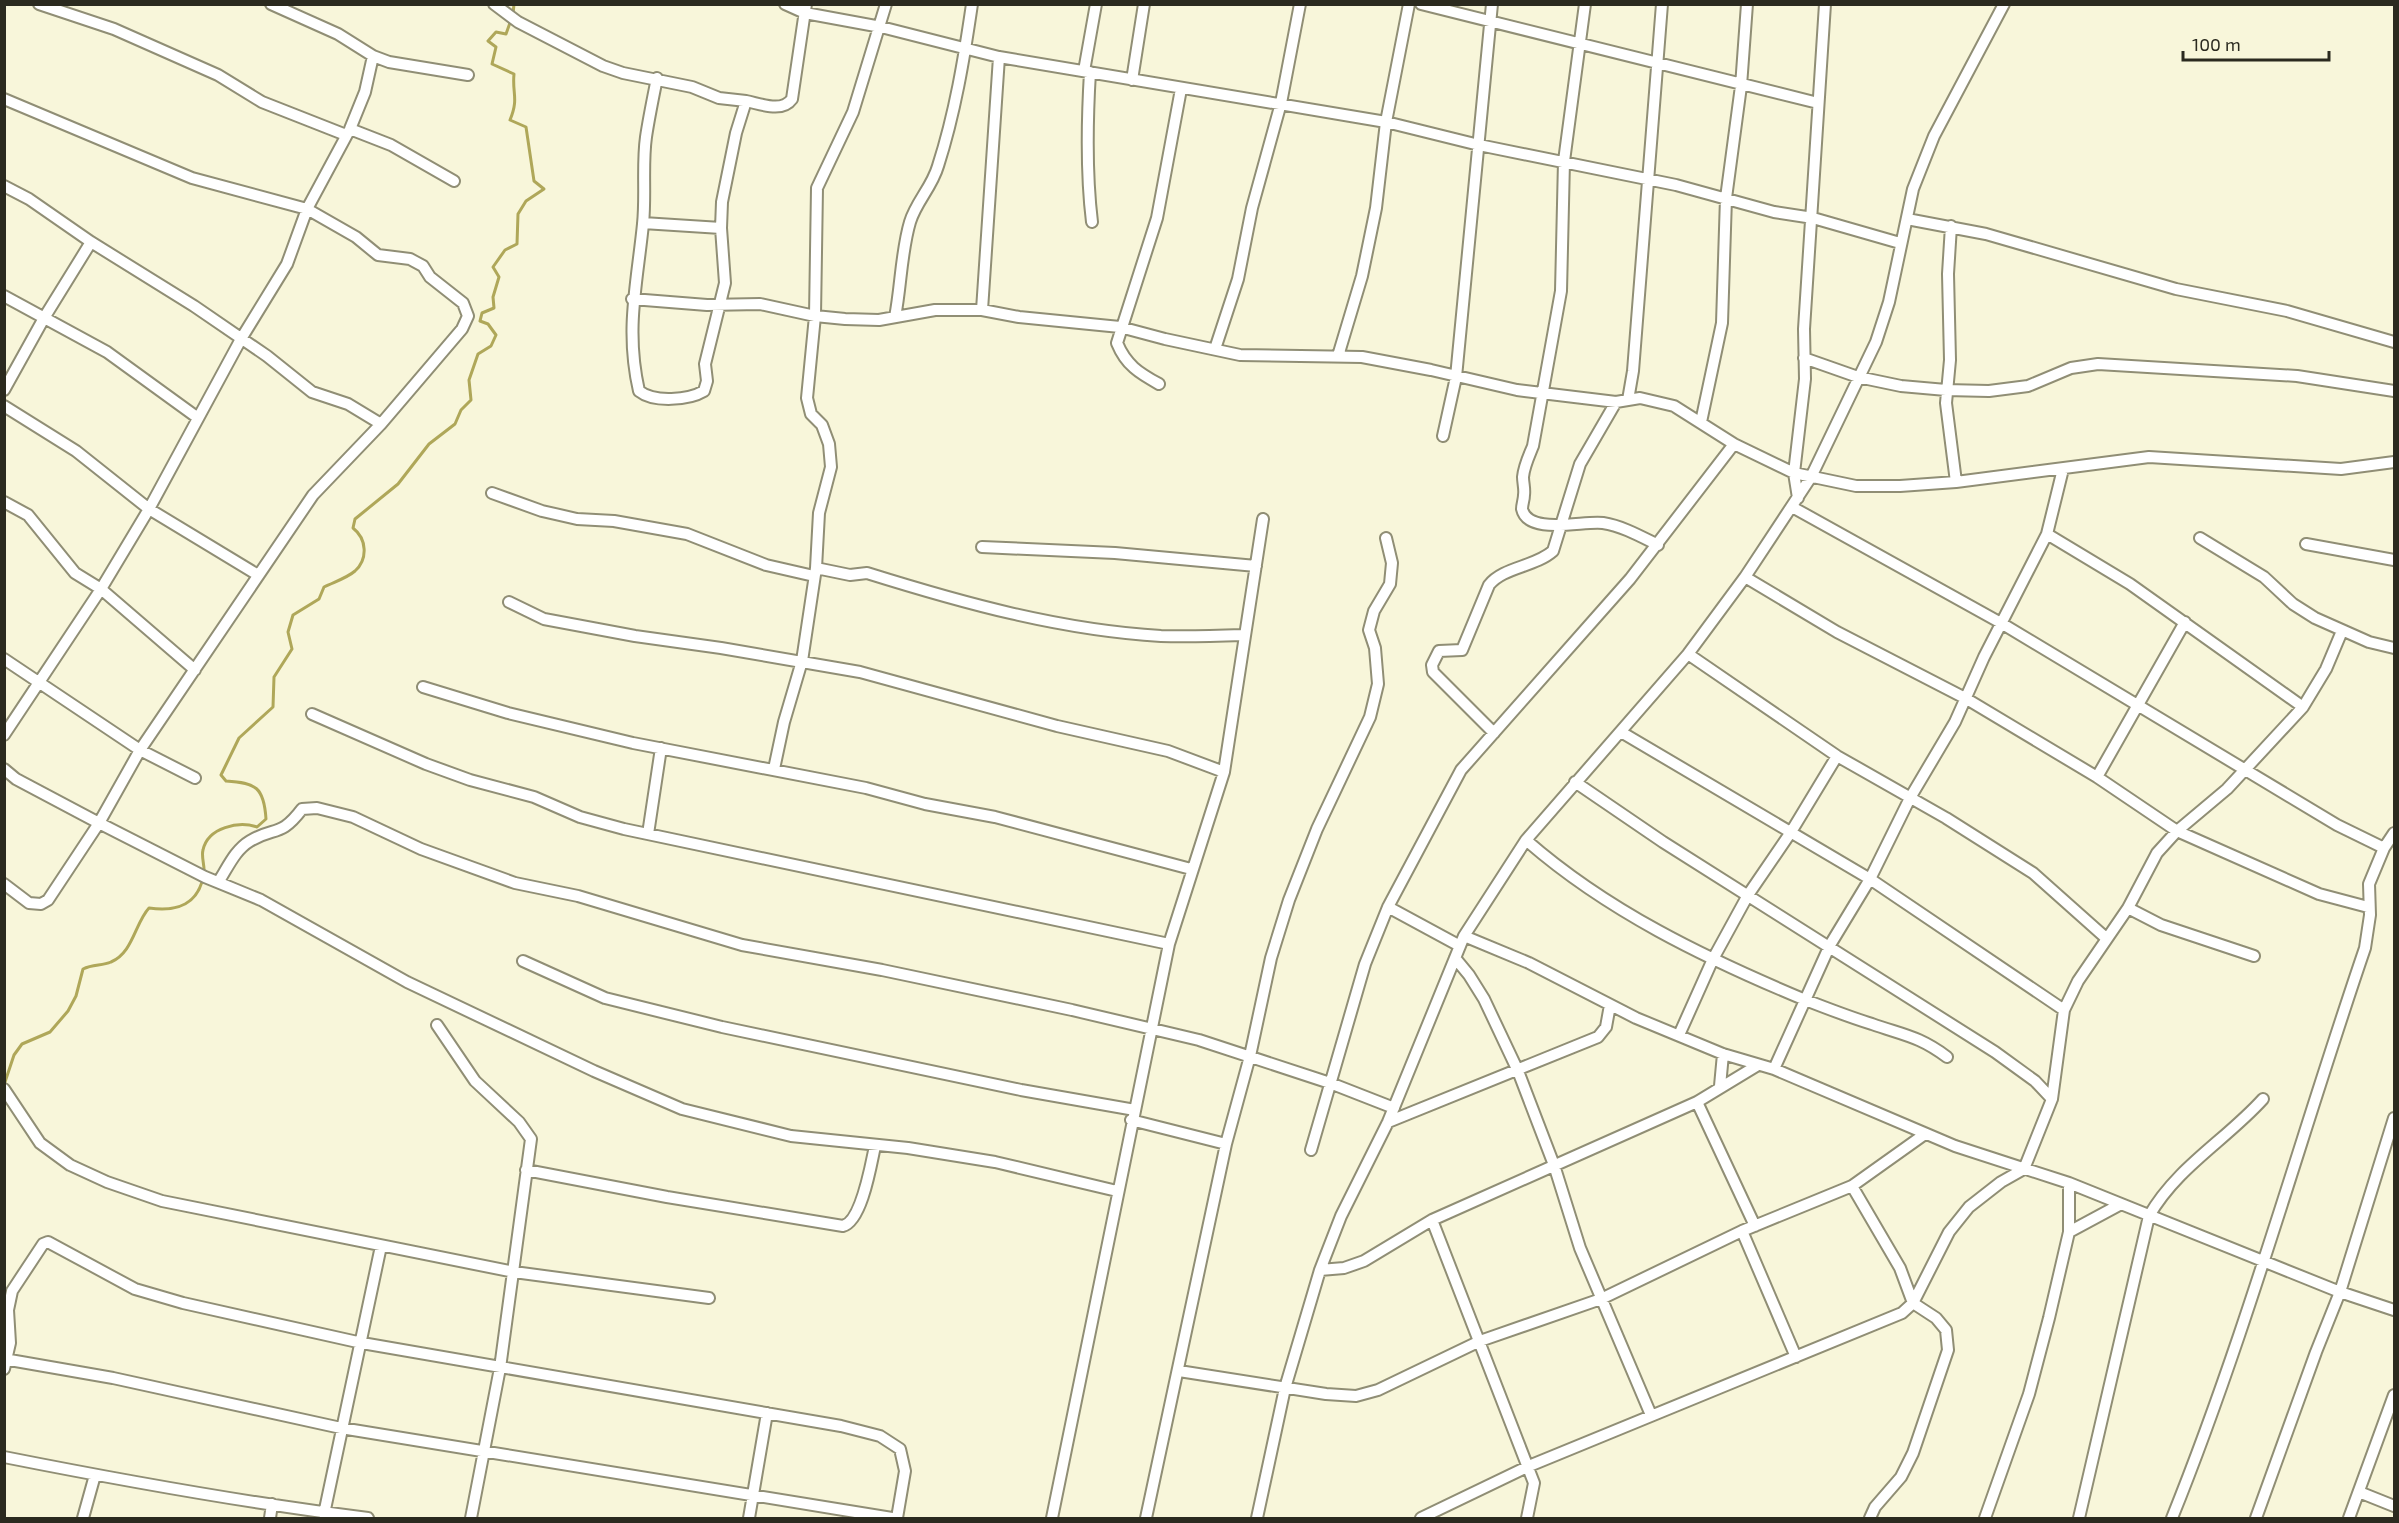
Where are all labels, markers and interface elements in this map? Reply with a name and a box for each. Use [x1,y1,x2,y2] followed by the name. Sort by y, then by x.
[2183,24,2328,62] scale bar
[2192,33,2241,55] text: 100 m

